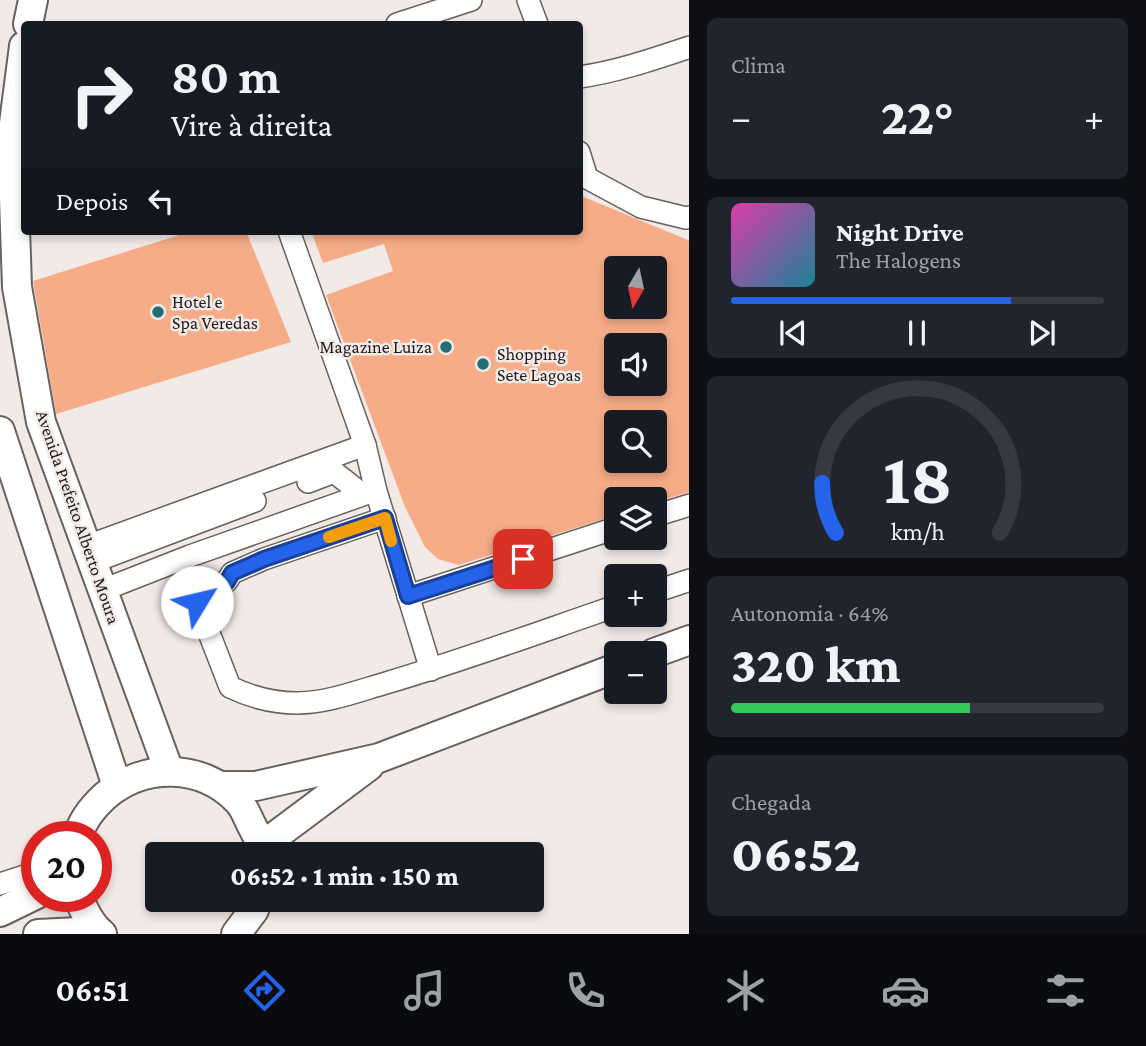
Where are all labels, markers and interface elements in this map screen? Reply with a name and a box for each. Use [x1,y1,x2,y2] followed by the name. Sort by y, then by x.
[56,49,147,140] icon: right
[171,49,280,104] text: 80 m
[731,52,786,78] text: Clima
[881,87,954,145] text: 22°
[731,96,751,138] text: −
[1084,96,1104,138] text: +
[171,107,332,143] text: Vire à direita
[142,182,180,220] icon: left
[56,187,128,216] text: Depois
[836,218,964,247] text: Night Drive
[836,247,961,273] text: The Halogens
[604,256,667,318] north arrow
[604,256,667,704] map controls
[172,292,258,333] place label: Hotel e Spa Veredas
[150,304,166,320] marker: Hotel e Spa Veredas
[774,314,812,352] icon: previous
[898,314,936,352] icon: pause
[1023,314,1061,352] icon: next
[604,333,667,396] button: sound
[319,337,432,357] place label: Magazine Luiza
[438,339,454,355] marker: Magazine Luiza
[497,344,581,385] place label: Shopping Sete Lagoas
[475,356,491,372] marker: Shopping Sete Lagoas
[32,407,124,627] street label: Avenida Prefeito Alberto Moura
[604,410,667,473] button: search
[883,438,952,519] text: 18
[604,487,667,550] button: layers
[891,518,944,545] text: km/h
[493,529,553,589] pin
[504,540,542,578] icon: arrive
[604,564,667,627] button: +
[160,565,234,639] position arrow
[731,600,888,626] text: Autonomia · 64%
[731,635,900,693] text: 320 km
[604,641,667,704] button: −
[731,789,811,815] text: Chegada
[21,821,112,912] speed limit sign: 20
[731,824,861,882] text: 06:52
[230,862,459,891] text: 06:52 · 1 min · 150 m
[240,966,289,1015] icon: directions
[400,966,449,1015] icon: music
[561,966,610,1015] icon: phone
[721,966,770,1015] icon: climate
[881,966,930,1015] icon: car
[1041,966,1090,1015] icon: filters
[56,972,129,1008] text: 06:51

